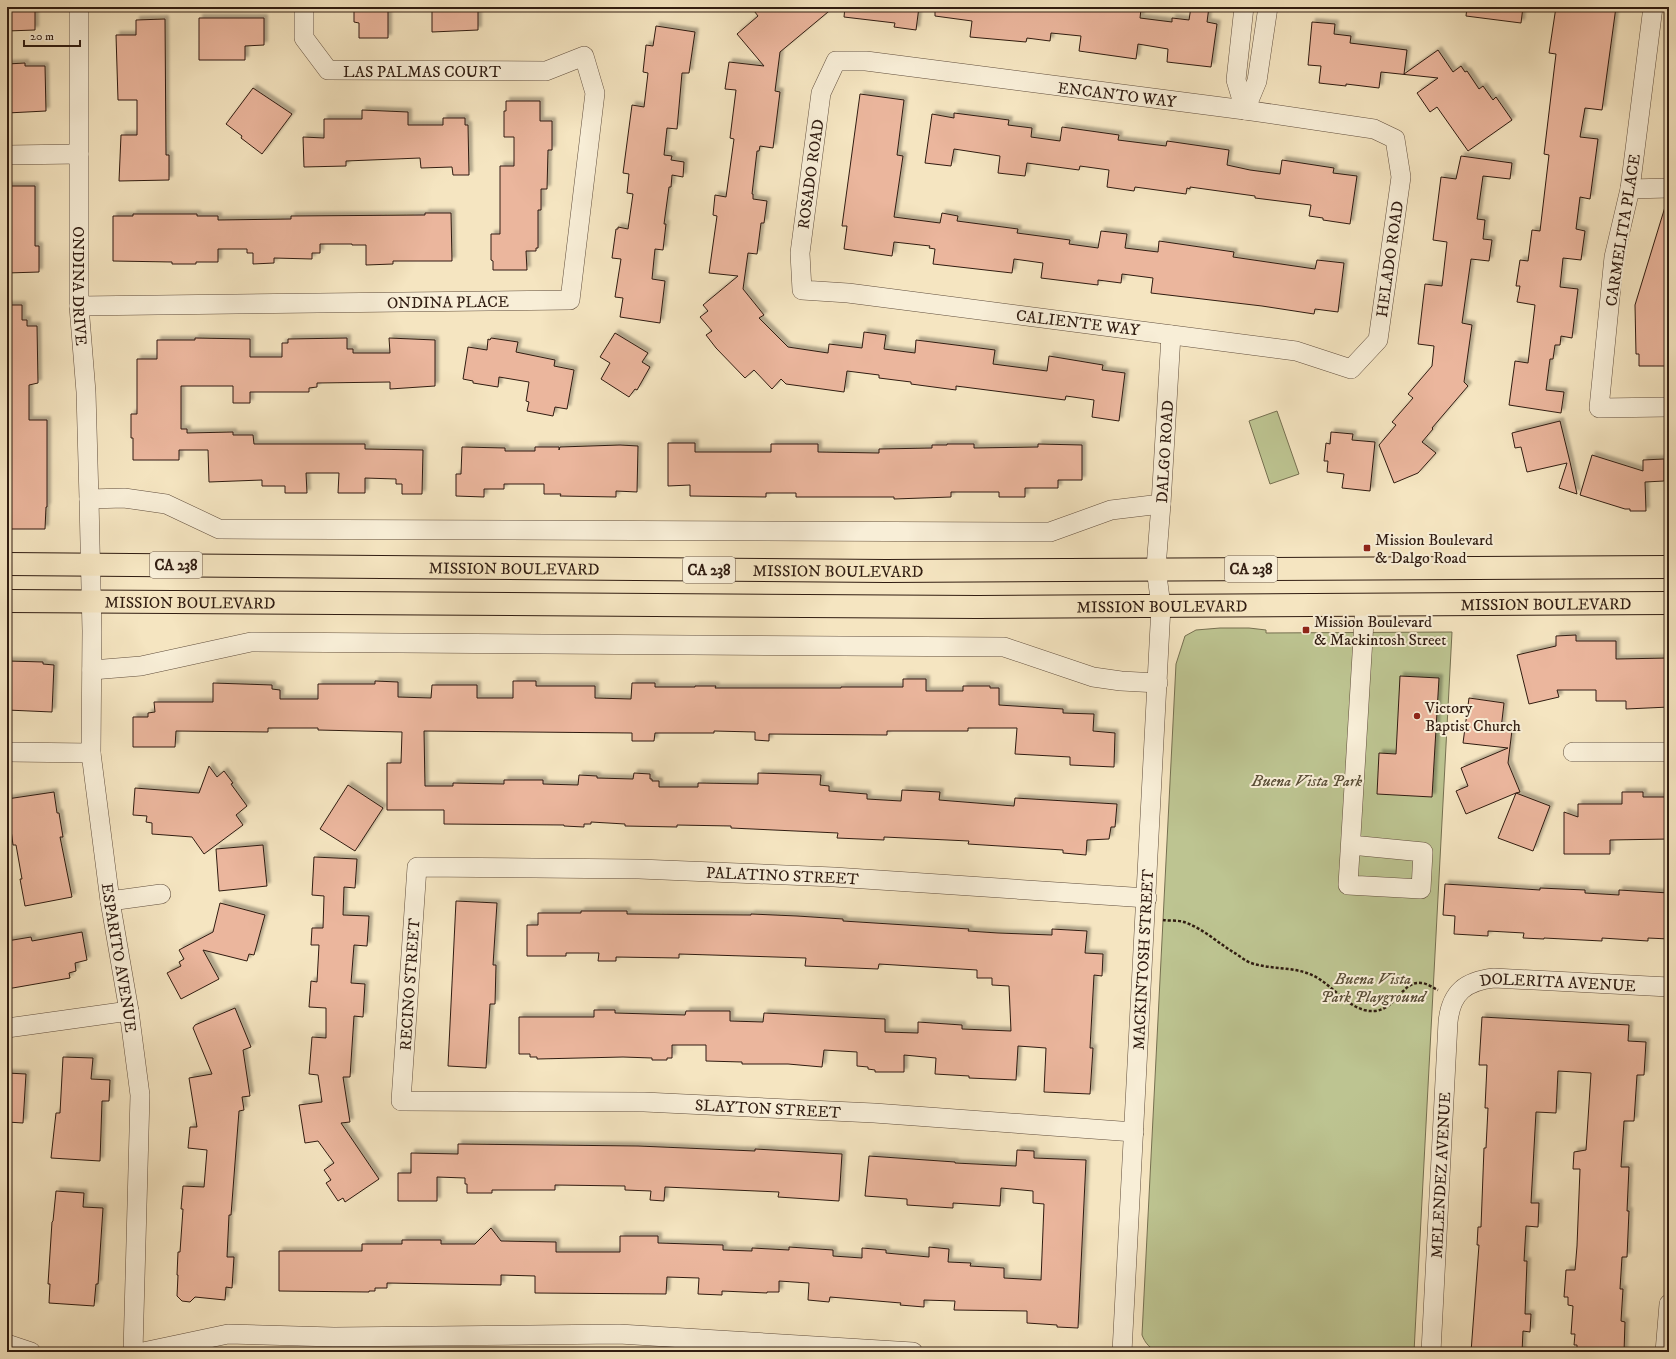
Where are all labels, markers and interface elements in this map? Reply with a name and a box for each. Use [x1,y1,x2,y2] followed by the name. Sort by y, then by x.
[24,22,80,48] scale bar
[30,29,54,44] text: 20 m
[343,62,501,82] street label: LAS PALMAS COURT
[1056,78,1178,112] street label: ENCANTO WAY
[793,118,829,230] street label: ROSADO ROAD
[1601,153,1645,308] street label: CARMELITA PLACE
[1372,200,1408,319] street label: HELADO ROAD
[68,226,91,347] street label: ONDINA DRIVE
[387,292,509,313] street label: ONDINA PLACE
[1015,305,1142,341] street label: CALIENTE WAY
[1152,399,1178,504] street label: DALGO ROAD
[1375,530,1493,568] place label: Mission Boulevard & Dalgo Road
[1362,543,1372,553] marker: Mission Boulevard & Dalgo Road
[150,552,202,578] road number: CA 238
[1225,556,1277,582] road number: CA 238
[683,557,735,583] road number: CA 238
[428,558,600,580] street label: MISSION BOULEVARD
[752,561,924,582] street label: MISSION BOULEVARD
[104,593,276,614] street label: MISSION BOULEVARD
[1460,594,1632,615] street label: MISSION BOULEVARD
[1076,596,1248,617] street label: MISSION BOULEVARD
[1314,612,1446,650] place label: Mission Boulevard & Mackintosh Street
[1301,625,1311,635] marker: Mission Boulevard & Mackintosh Street
[1424,698,1522,736] place label: Victory Baptist Church
[1412,711,1422,721] marker: Victory Baptist Church
[1251,771,1362,791] park label: Buena Vista Park
[705,863,859,890] street label: PALATINO STREET
[1129,869,1158,1050] street label: MACKINTOSH STREET
[97,882,141,1034] street label: ESPARITO AVENUE
[395,917,424,1051] street label: RECINO STREET
[1321,969,1428,1007] park label: Buena Vista Park Playground
[1478,969,1636,996] street label: DOLERITA AVENUE
[1427,1091,1455,1259] street label: MELENDEZ AVENUE
[694,1095,841,1123] street label: SLAYTON STREET

